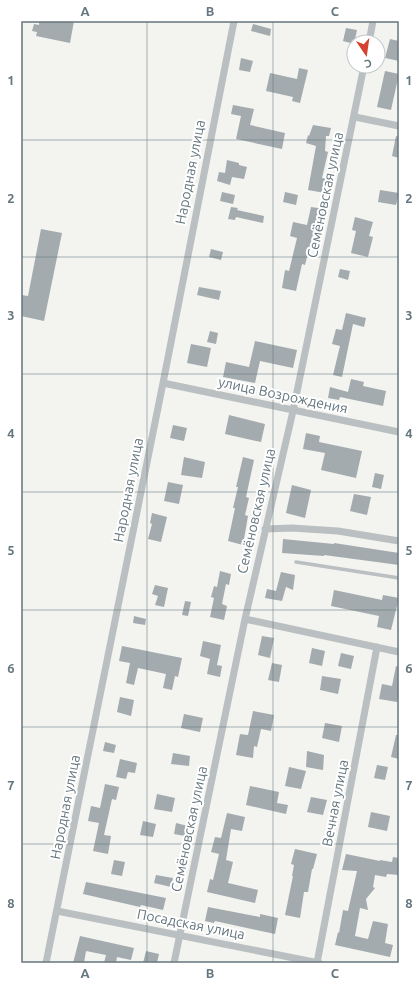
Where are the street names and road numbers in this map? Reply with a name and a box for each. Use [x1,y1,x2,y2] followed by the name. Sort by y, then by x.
[172,118,208,226] street label: Народная улица
[304,131,346,259] street label: Семёновская улица
[217,373,349,417] street label: улица Возрождения
[110,436,146,544] street label: Народная улица
[234,447,278,575] street label: Семёновская улица
[47,753,83,861] street label: Народная улица
[319,758,351,848] street label: Вечная улица
[168,765,210,893] street label: Семёновская улица
[136,906,246,942] street label: Посадская улица

